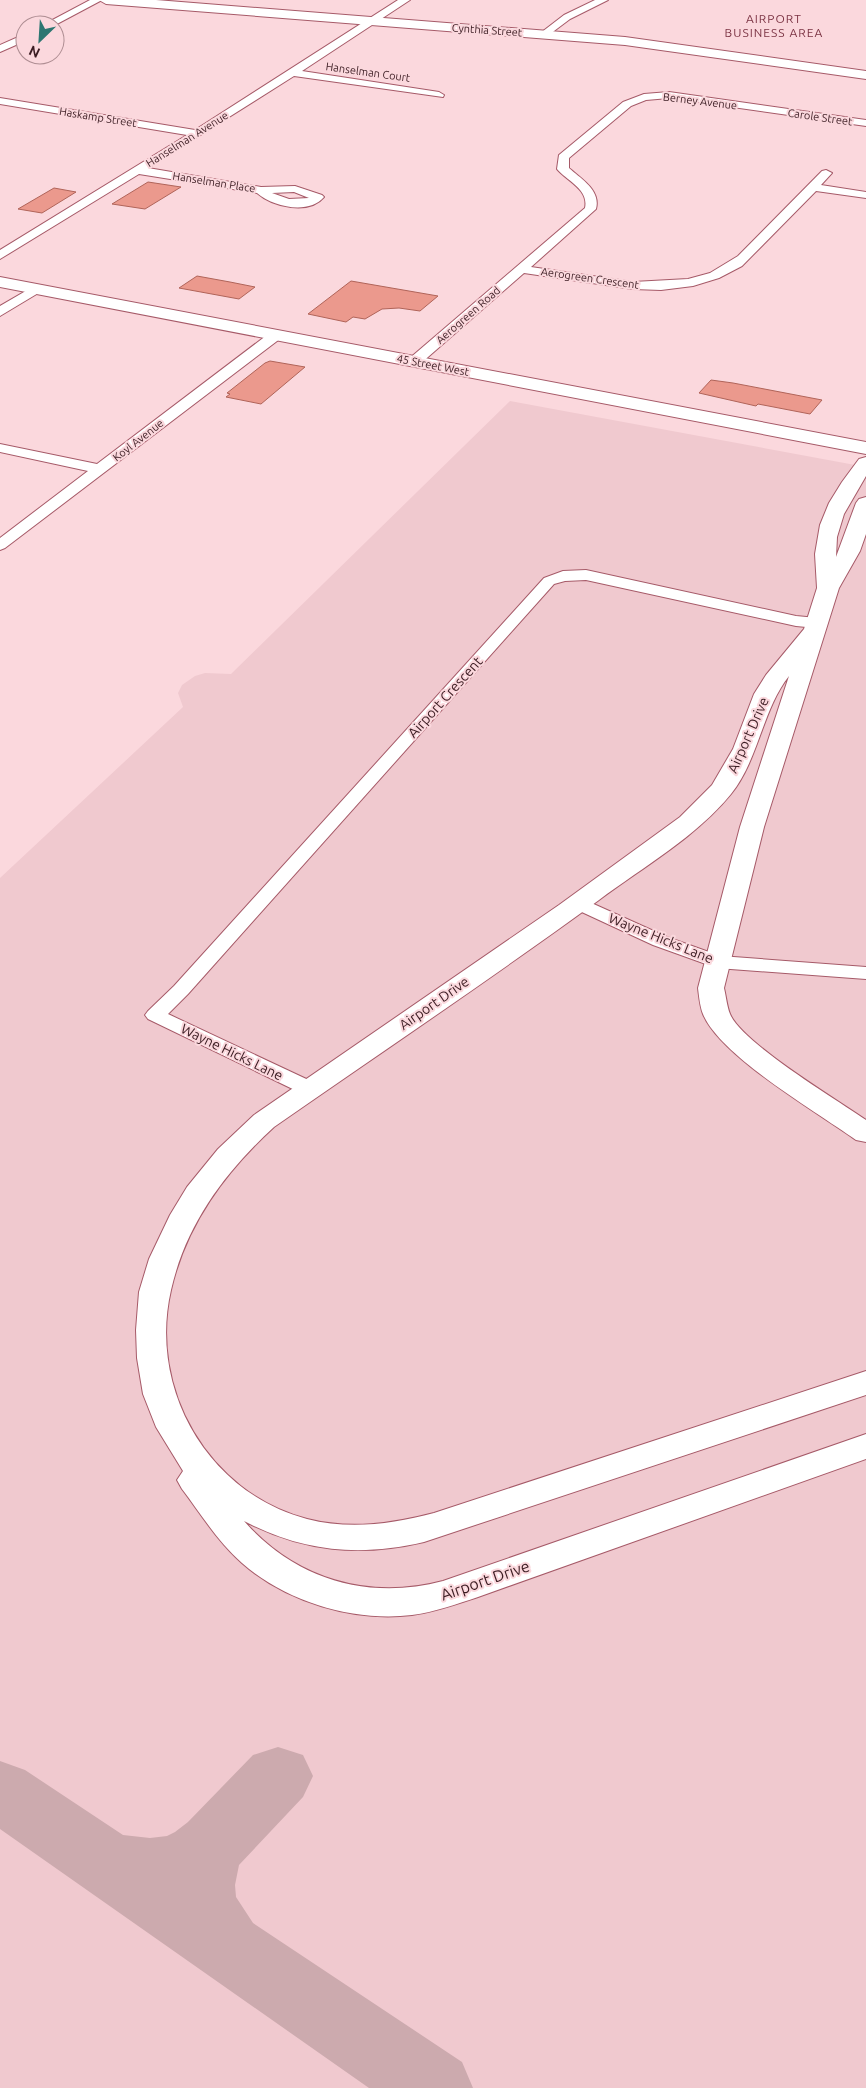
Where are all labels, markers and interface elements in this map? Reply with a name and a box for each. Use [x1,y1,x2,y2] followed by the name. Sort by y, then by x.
[725,12,823,39] district label: AIRPORT BUSINESS AREA
[15,15,65,65] north arrow
[451,22,523,38] street label: Cynthia Street
[26,42,43,61] text: N
[325,60,412,84] street label: Hanselman Court
[662,91,738,111] street label: Berney Avenue
[58,105,138,129] street label: Haskamp Street
[787,107,854,128] street label: Carole Street
[144,109,230,169] street label: Hanselman Avenue
[172,170,256,194] street label: Hanselman Place
[540,265,640,291] street label: Aerogreen Crescent
[434,284,502,346] street label: Aerogreen Road
[396,352,471,378] street label: 45 Street West
[110,417,166,463] street label: Koyl Avenue
[404,653,486,741] street label: Airport Crescent
[724,695,772,775] street label: Airport Drive
[606,910,716,966] street label: Wayne Hicks Lane
[396,973,472,1033] street label: Airport Drive
[178,1020,286,1084] street label: Wayne Hicks Lane
[438,1556,532,1604] street label: Airport Drive

